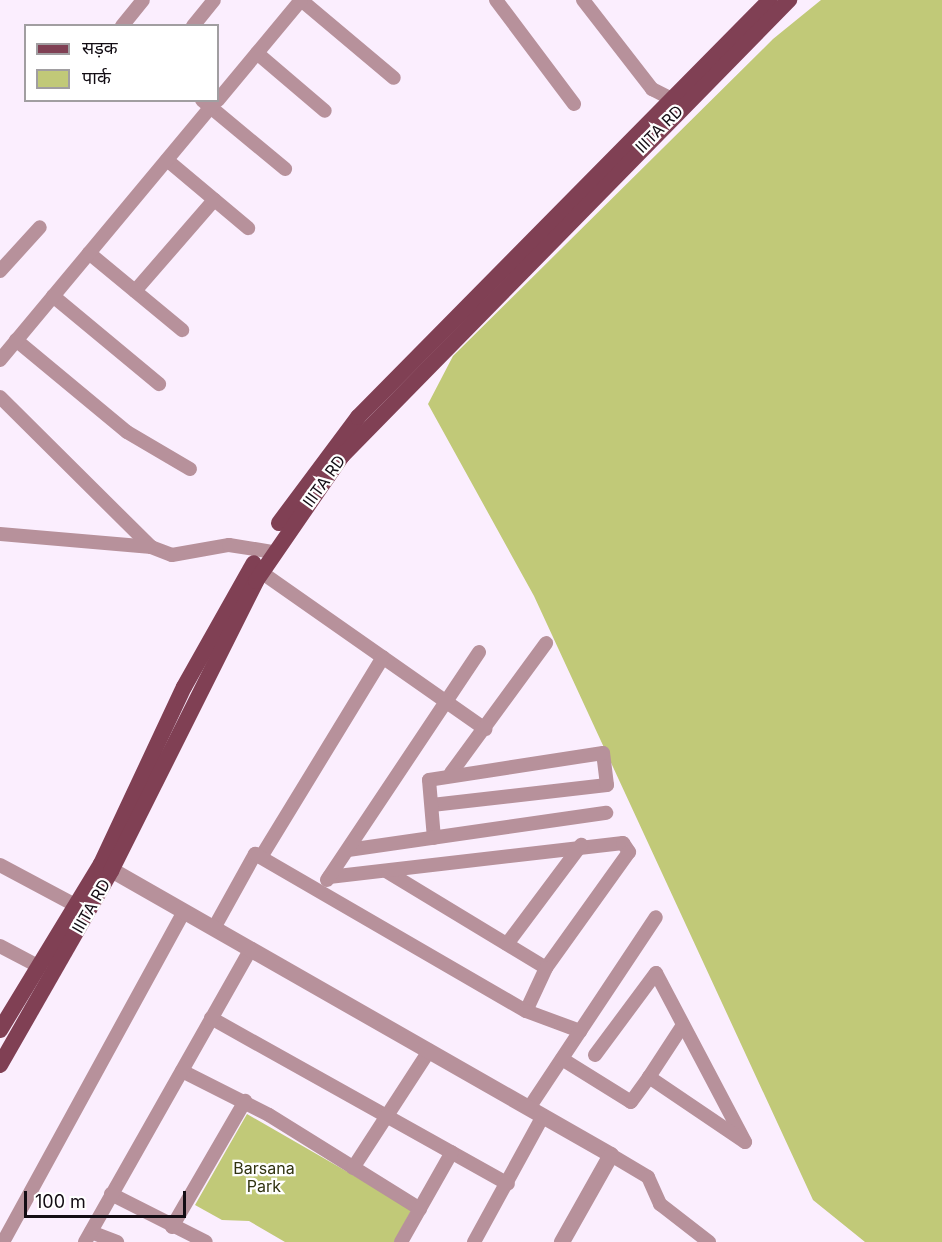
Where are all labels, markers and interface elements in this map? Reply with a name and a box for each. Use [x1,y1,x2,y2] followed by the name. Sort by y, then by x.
[24,24,219,102] legend
[82,37,118,58] text: सड़क
[82,67,111,88] text: पार्क
[631,101,687,157] street label: IIITA RD
[299,451,349,511] street label: IIITA RD
[68,876,114,936] street label: IIITA RD
[233,1158,295,1196] park label: Barsana Park
[27,1179,189,1217] scale bar
[35,1191,86,1212] text: 100 m

